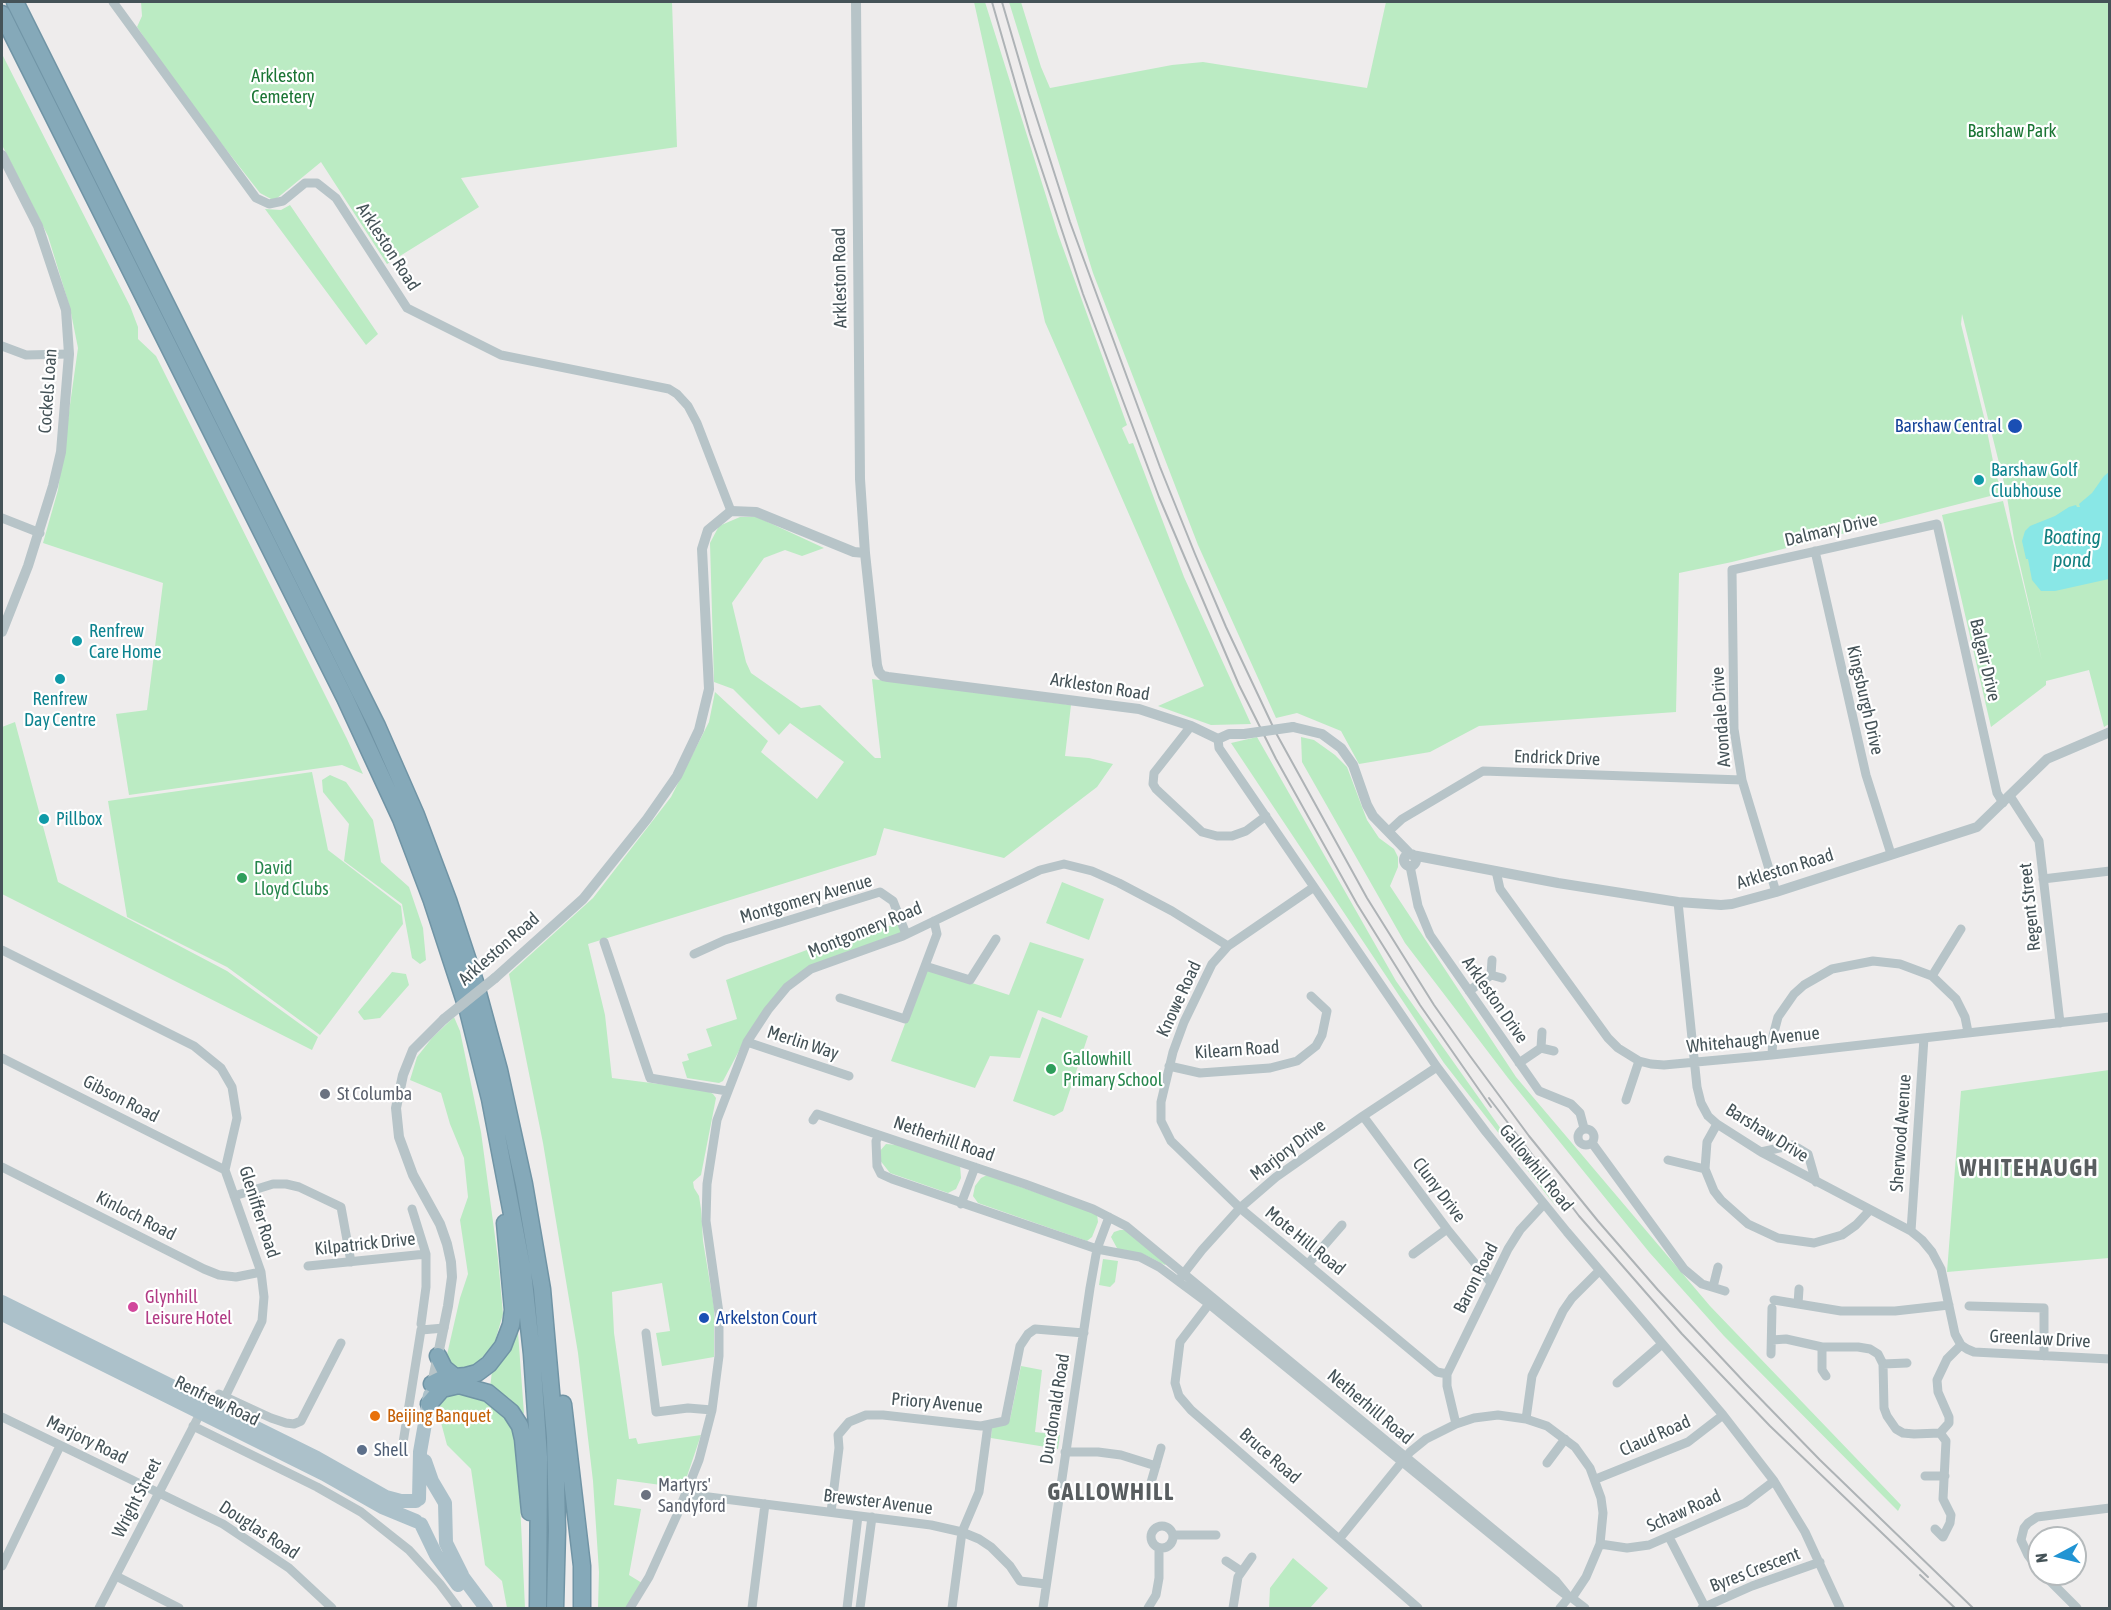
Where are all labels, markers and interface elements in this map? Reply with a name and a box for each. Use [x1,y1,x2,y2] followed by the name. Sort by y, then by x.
[251,65,315,107] park label: Arkleston Cemetery
[1968,120,2056,142] park label: Barshaw Park
[352,199,424,295] street label: Arkleston Road
[828,228,852,328] street label: Arkleston Road
[34,348,62,434] street label: Cockels Loan
[1895,415,2002,437] place label: Barshaw Central
[2006,417,2024,435] marker: Barshaw Central
[1991,459,2078,502] place label: Barshaw Golf Clubhouse
[1972,473,1986,487] marker: Barshaw Golf Clubhouse
[1782,509,1880,551] street label: Dalmary Drive
[2043,526,2101,573] water label: Boating pond
[1965,617,2005,703] street label: Balgair Drive
[89,620,161,662] place label: Renfrew Care Home
[70,634,84,648] marker: Renfrew Care Home
[1842,643,1888,757] street label: Kingsburgh Drive
[1707,666,1735,768] street label: Avondale Drive
[1049,668,1151,706] street label: Arkleston Road
[53,672,67,686] marker: Renfrew Day Centre
[24,688,96,730] place label: Renfrew Day Centre
[1513,746,1601,770] street label: Endrick Drive
[56,808,102,830] place label: Pillbox
[37,812,51,826] marker: Pillbox
[1734,844,1836,894] street label: Arkleston Road
[254,857,329,900] place label: David Lloyd Clubs
[2015,862,2045,952] street label: Regent Street
[737,870,875,928] street label: Montgomery Avenue
[235,871,249,885] marker: David Lloyd Clubs
[805,897,925,963] street label: Montgomery Road
[454,908,544,990] street label: Arkleston Road
[1457,953,1533,1047] street label: Arkleston Drive
[1152,958,1206,1040] street label: Knowe Road
[765,1021,841,1065] street label: Merlin Way
[1685,1022,1821,1058] street label: Whitehaugh Avenue
[1194,1036,1280,1064] street label: Kilearn Road
[1063,1048,1162,1090] place label: Gallowhill Primary School
[1044,1062,1058,1076] marker: Gallowhill Primary School
[79,1071,163,1127] street label: Gibson Road
[1886,1073,1916,1193] street label: Sherwood Avenue
[337,1083,412,1105] place label: St Columba
[318,1087,332,1101] marker: St Columba
[1721,1099,1813,1167] street label: Barshaw Drive
[891,1112,997,1166] street label: Netherhill Road
[1246,1115,1330,1185] street label: Marjory Drive
[1494,1120,1578,1216] street label: Gallowhill Road
[1408,1154,1470,1226] street label: Cluny Drive
[1959,1154,2099,1182] district label: WHITEHAUGH
[234,1163,284,1261] street label: Gleniffer Road
[92,1187,180,1245] street label: Kinloch Road
[1260,1202,1350,1280] street label: Mote Hill Road
[314,1228,416,1260] street label: Kilpatrick Drive
[1449,1239,1503,1317] street label: Baron Road
[145,1286,232,1328] place label: Glynhill Leisure Hotel
[126,1300,140,1314] marker: Glynhill Leisure Hotel
[716,1307,817,1329] place label: Arkelston Court
[697,1311,711,1325] marker: Arkelston Court
[1989,1326,2091,1352] street label: Greenlaw Drive
[1036,1352,1074,1466] street label: Dundonald Road
[1323,1365,1417,1449] street label: Netherhill Road
[171,1371,263,1431] street label: Renfrew Road
[890,1388,984,1418] street label: Priory Avenue
[387,1405,491,1427] place label: Beijing Banquet
[368,1409,382,1423] marker: Beijing Banquet
[43,1411,131,1469] street label: Marjory Road
[1616,1411,1694,1461] street label: Claud Road
[1235,1424,1305,1488] street label: Bruce Road
[374,1439,408,1461] place label: Shell
[355,1443,369,1457] marker: Shell
[108,1455,166,1541] street label: Wright Street
[658,1474,726,1516] place label: Martyrs' Sandyford
[1047,1478,1175,1506] district label: GALLOWHILL
[822,1485,934,1519] street label: Brewster Avenue
[1644,1485,1724,1537] street label: Schaw Road
[639,1488,653,1502] marker: Martyrs' Sandyford
[215,1496,303,1564] street label: Douglas Road
[2027,1526,2087,1586] north arrow
[1707,1543,1803,1597] street label: Byres Crescent
[2032,1552,2051,1564] text: N

